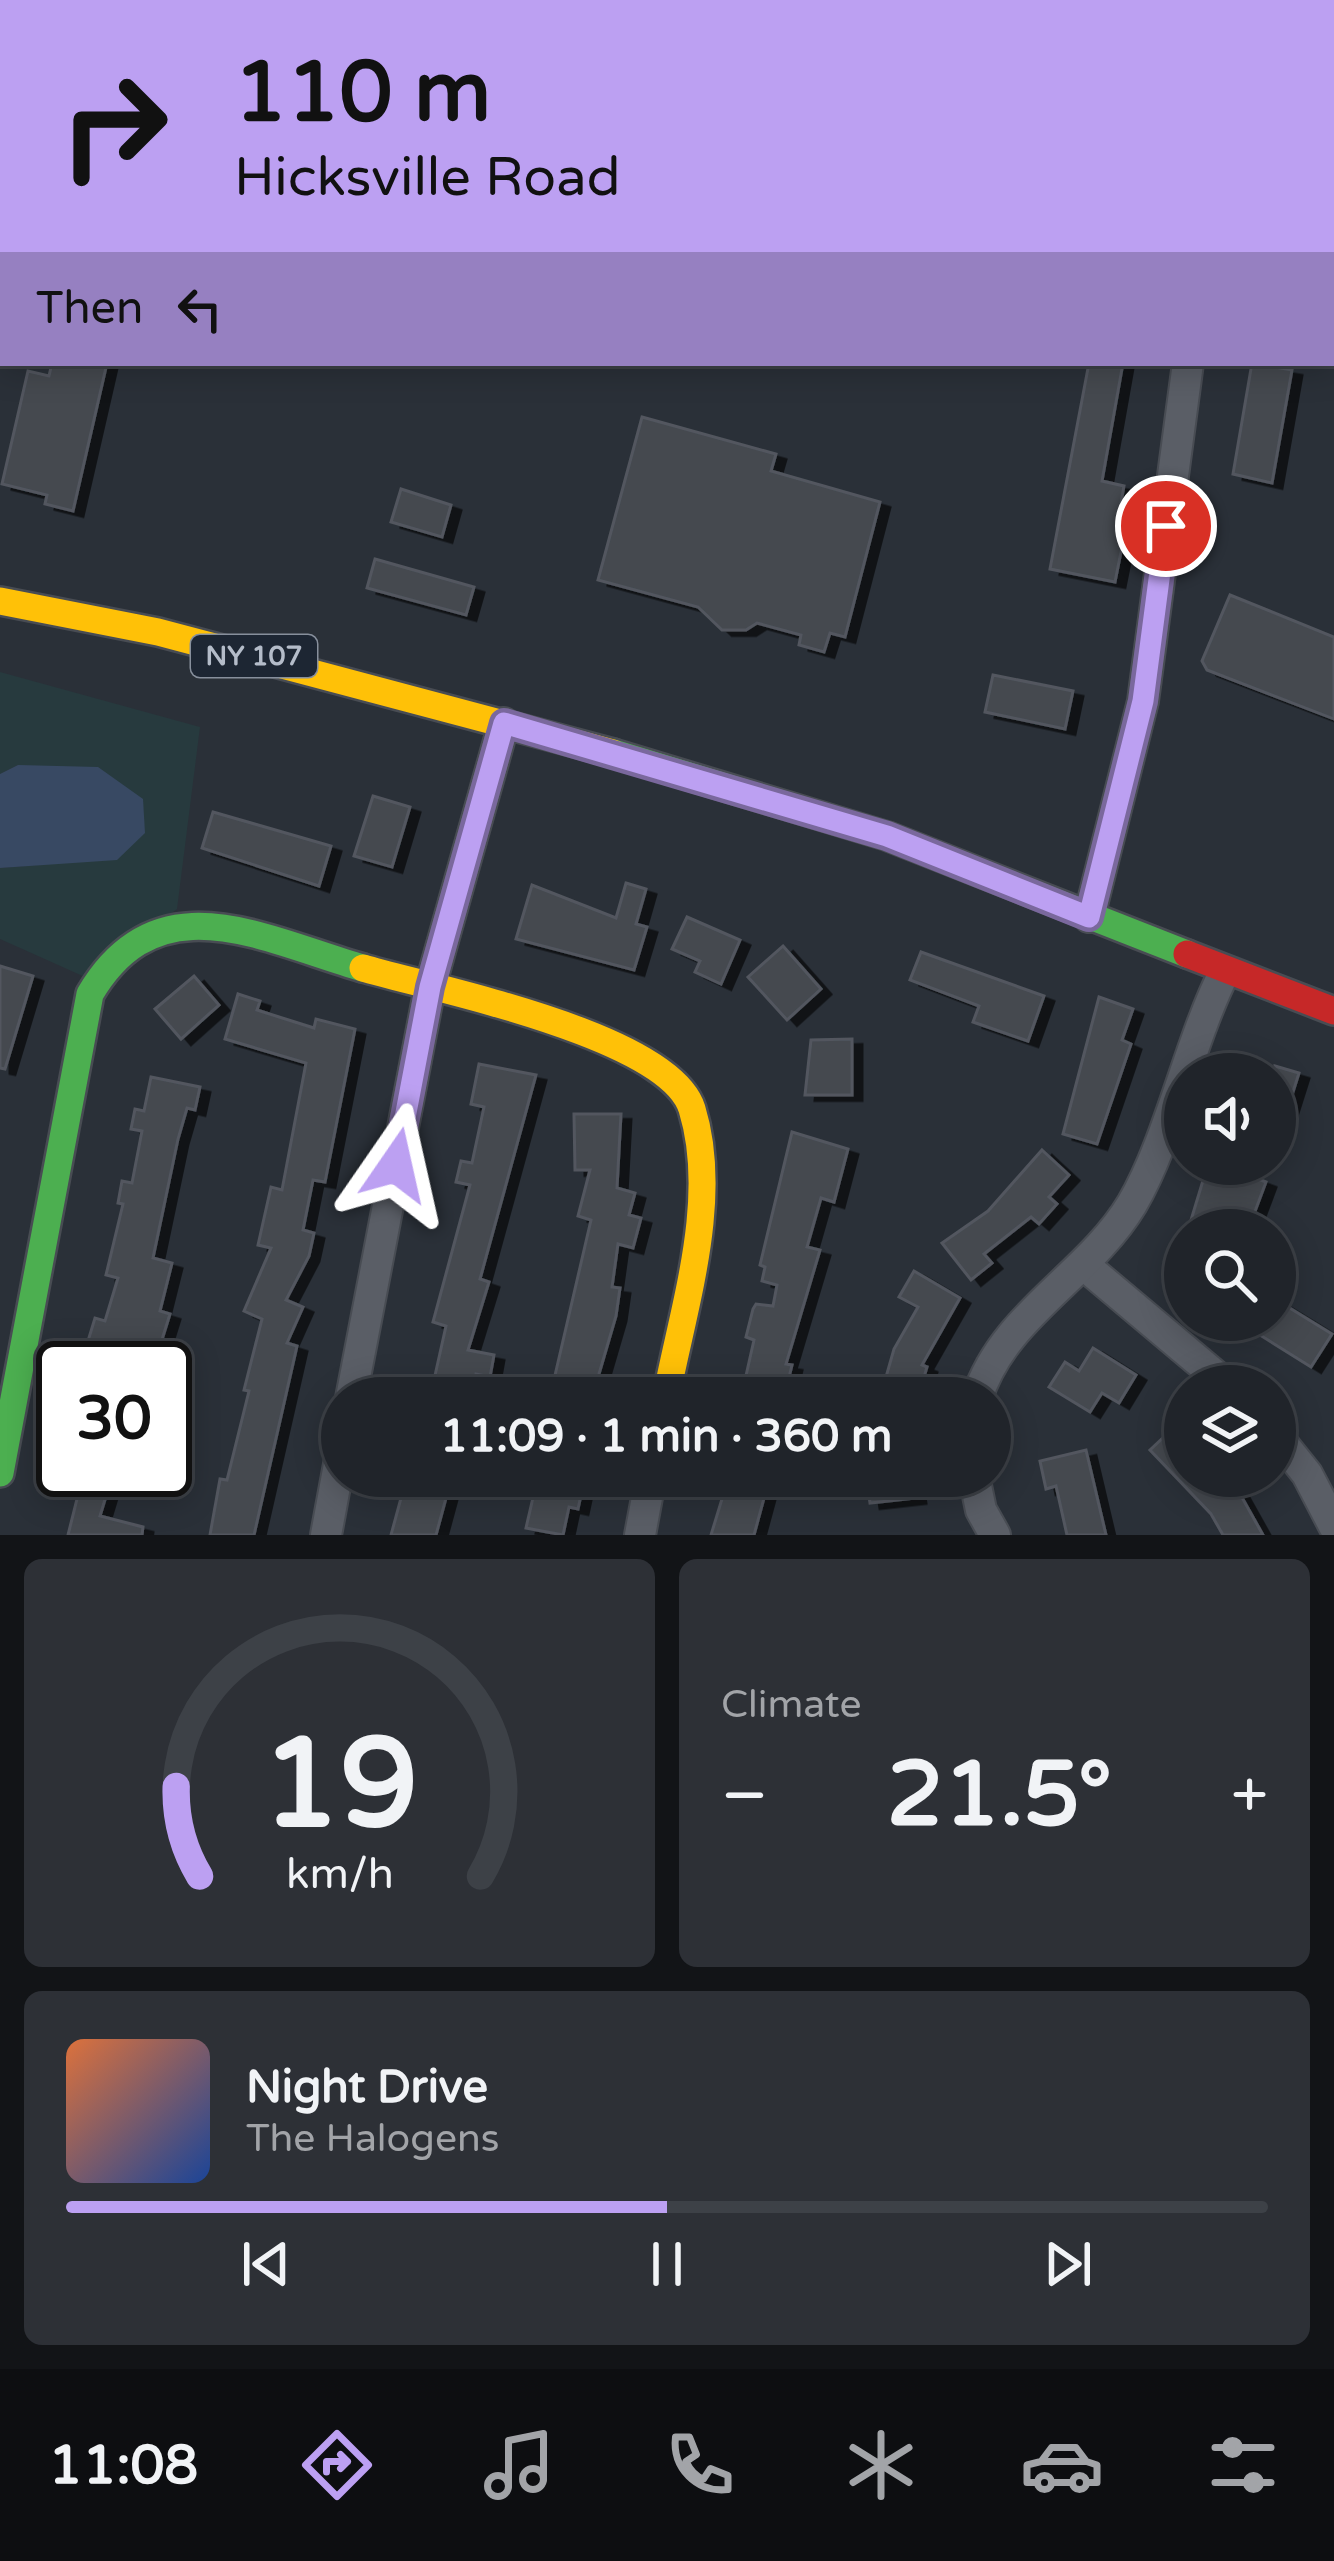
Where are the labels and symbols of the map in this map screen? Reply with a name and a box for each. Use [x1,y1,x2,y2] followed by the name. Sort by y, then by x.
[1115,475,1217,577] pin
[191,635,317,677] road number: NY 107
[333,1102,459,1228] position arrow
[36,1341,192,1497] speed limit sign: 30

